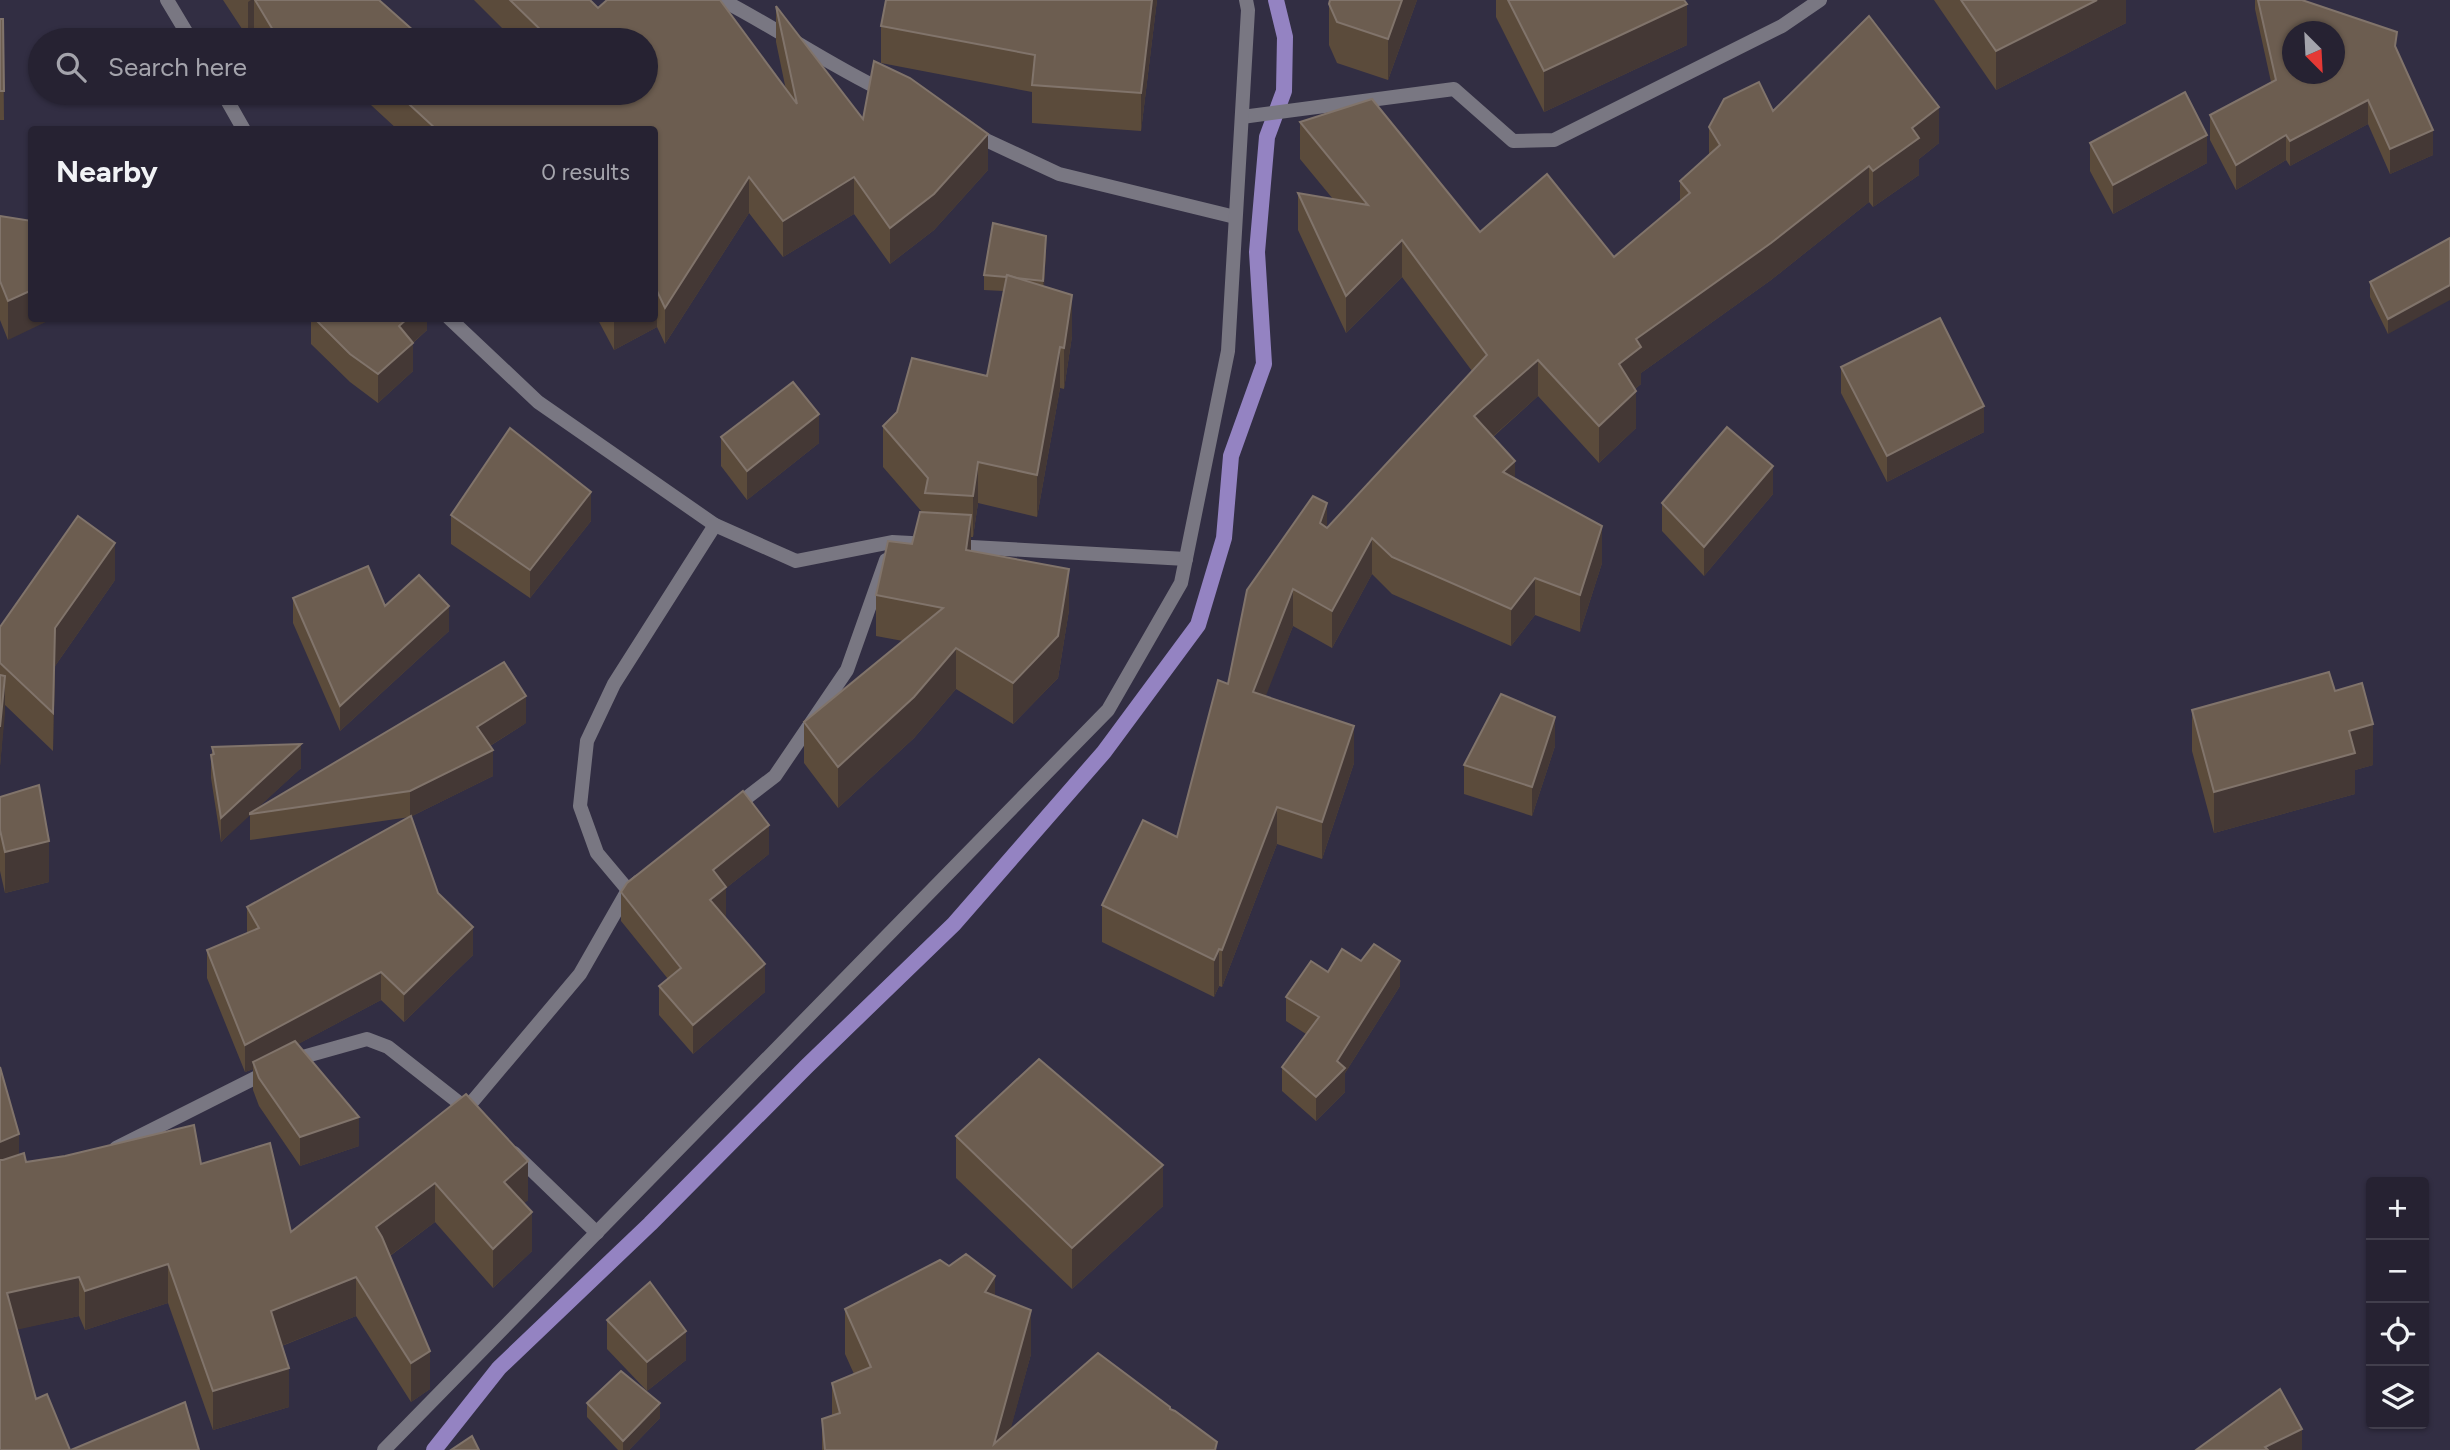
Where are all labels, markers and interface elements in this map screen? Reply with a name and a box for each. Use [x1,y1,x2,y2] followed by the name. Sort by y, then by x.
[2282,21,2345,84] north arrow
[28,28,658,105] search box
[52,48,90,86] icon: search
[108,51,247,83] text: Search here
[56,153,158,190] text: Nearby
[541,158,630,186] text: 0 results
[2366,1177,2429,1429] map controls
[2366,1177,2429,1240] button: +
[2366,1240,2429,1303] button: −
[2366,1303,2429,1366] button: locate
[2366,1366,2429,1429] button: layers

